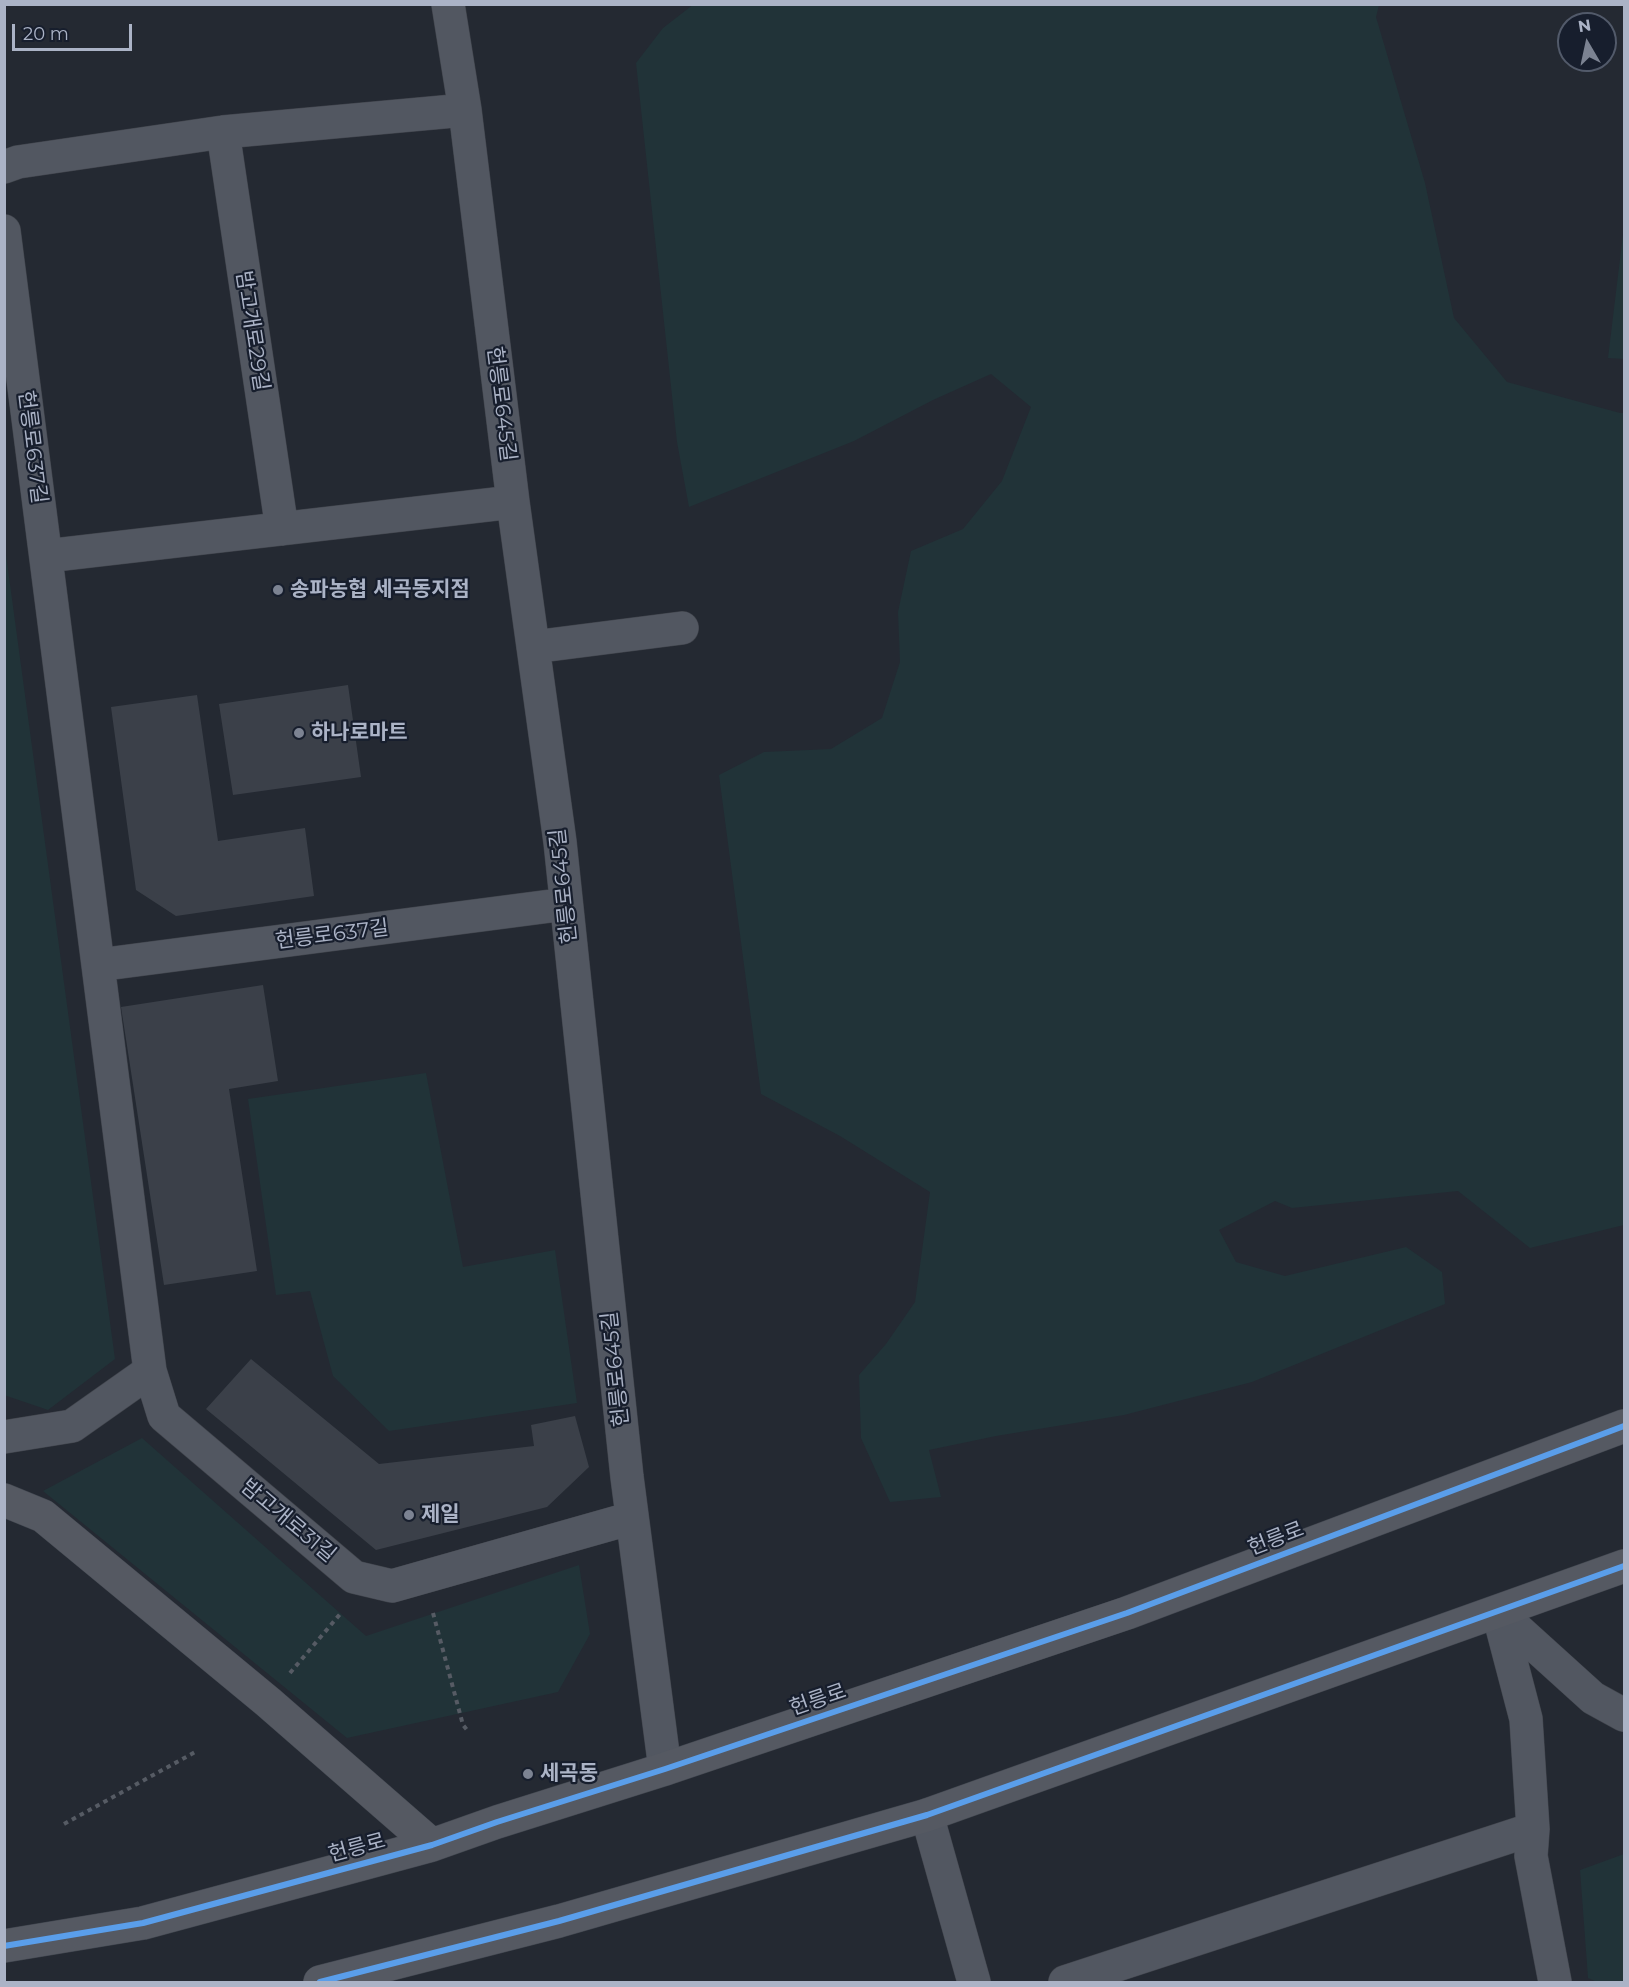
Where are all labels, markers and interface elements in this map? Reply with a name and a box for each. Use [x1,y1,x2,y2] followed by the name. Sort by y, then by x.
[15,12,135,50] scale bar
[1557,12,1617,72] north arrow
[1577,15,1592,36] text: N
[23,23,69,45] text: 20 m
[230,269,274,393] street label: 밤고개로29길
[481,345,521,463] street label: 헌릉로645길
[13,389,51,505] street label: 헌릉로637길
[290,577,470,603] place label: 송파농협 세곡동지점
[271,583,285,597] marker: 송파농협 세곡동지점
[311,720,408,746] place label: 하나로마트
[292,726,306,740] marker: 하나로마트
[545,827,583,945] street label: 헌릉로645길
[274,916,390,954] street label: 헌릉로637길
[597,1310,635,1428] street label: 헌릉로645길
[235,1474,341,1568] street label: 밤고개로31길
[421,1502,460,1528] place label: 제일
[402,1508,416,1522] marker: 제일
[1244,1517,1308,1561] street label: 헌릉로
[786,1679,850,1721] street label: 헌릉로
[540,1761,598,1787] place label: 세곡동
[521,1767,535,1781] marker: 세곡동
[326,1828,388,1868] street label: 헌릉로

